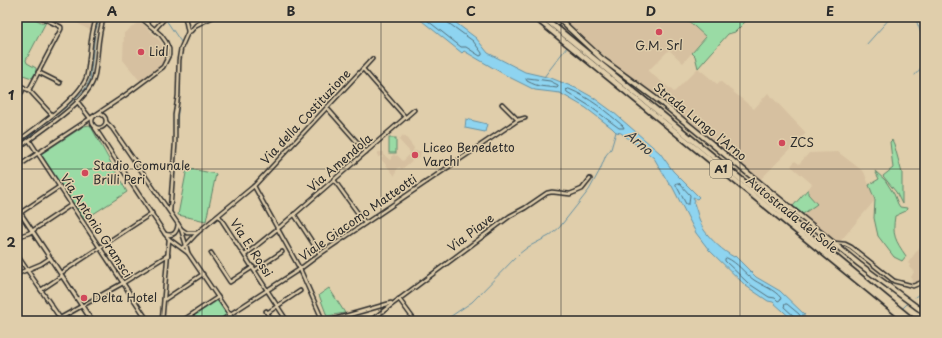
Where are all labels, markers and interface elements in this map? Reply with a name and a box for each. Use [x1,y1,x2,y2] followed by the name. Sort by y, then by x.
[107,1,117,20] text: A
[287,1,296,20] text: B
[466,1,476,20] text: C
[646,1,656,20] text: D
[826,1,834,20] text: E
[654,27,664,37] marker: G.M. Srl
[635,36,683,54] place label: G.M. Srl
[149,42,169,60] place label: Lidl
[136,47,146,57] marker: Lidl
[256,64,355,168] street label: Via della Costituzione
[650,78,751,165] street label: Strada Lungo l'Arno
[8,85,14,104] text: 1
[621,124,658,159] water label: Arno
[303,129,376,196] street label: Via Amendola
[790,133,814,151] place label: ZCS
[423,138,515,170] place label: Liceo Benedetto Varchi
[777,138,787,148] marker: ZCS
[410,150,420,160] marker: Liceo Benedetto Varchi
[93,156,190,188] place label: Stadio Comunale Brilli Peri
[710,160,732,178] road number: A1
[80,168,90,178] marker: Stadio Comunale Brilli Peri
[56,170,137,281] street label: Via Antonio Gramsci
[295,170,420,265] street label: Viale Giacomo Matteotti
[743,171,843,257] street label: Autostrada del Sole
[443,208,498,256] street label: Via Piave
[226,215,278,280] street label: Via E. Rossi
[6,232,16,251] text: 2
[92,288,157,306] place label: Delta Hotel
[79,293,89,303] marker: Delta Hotel

